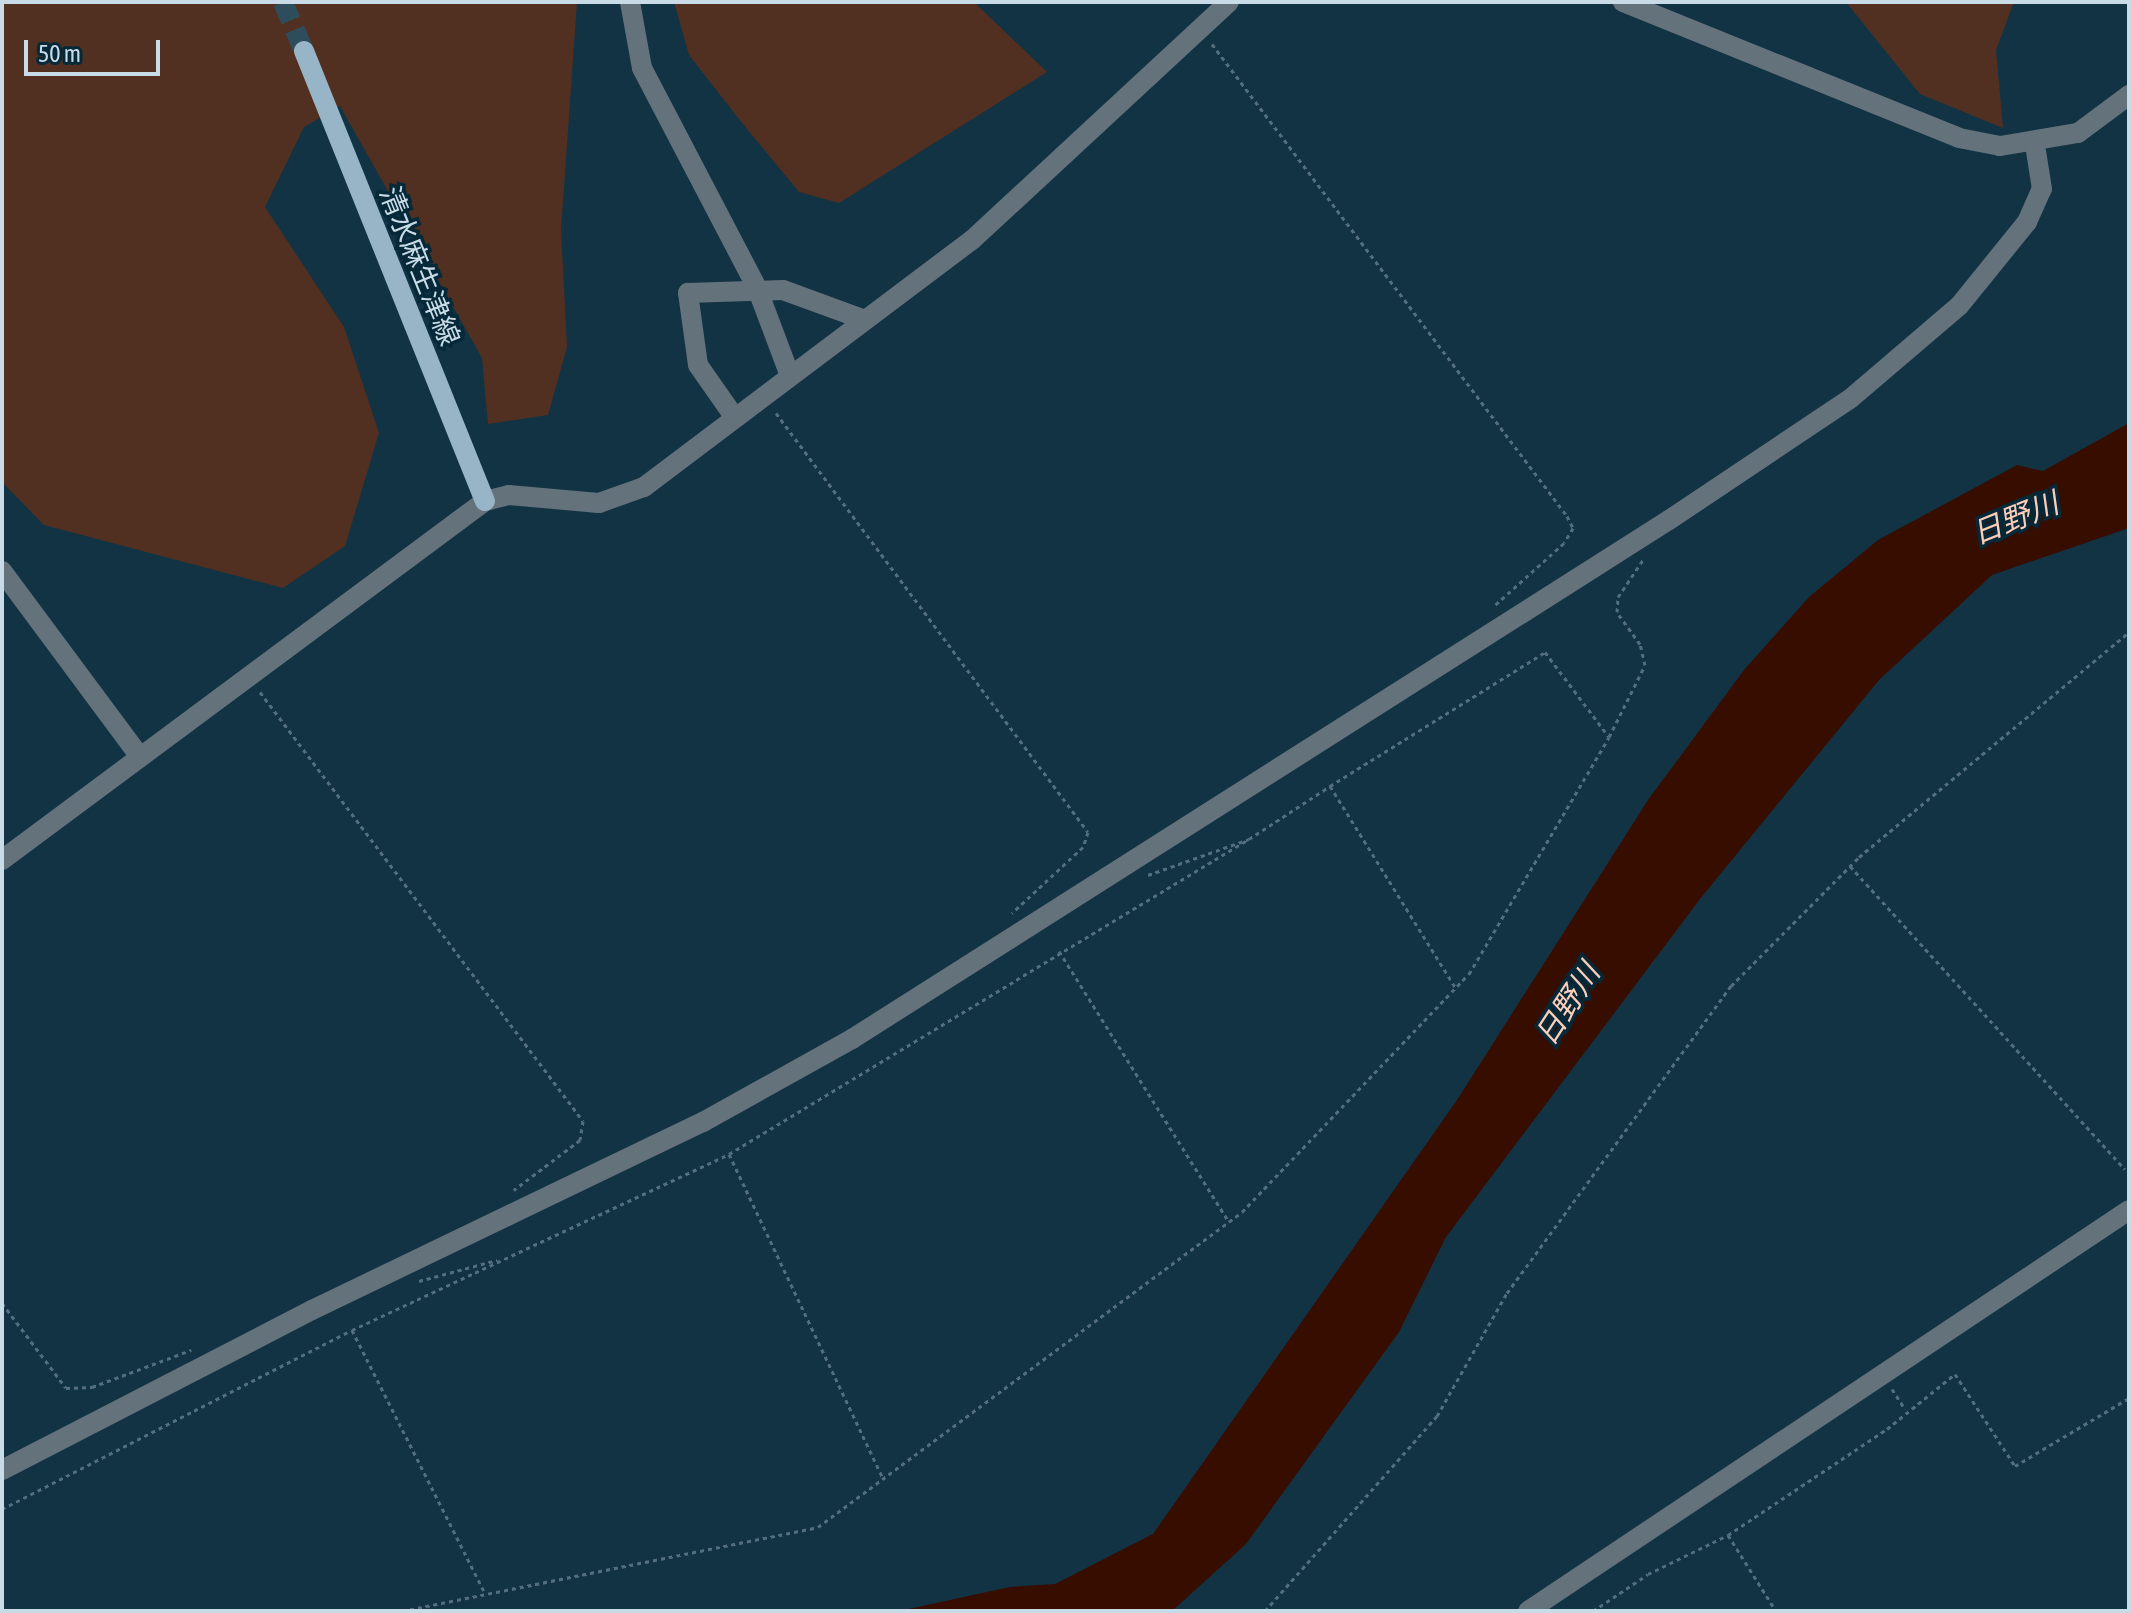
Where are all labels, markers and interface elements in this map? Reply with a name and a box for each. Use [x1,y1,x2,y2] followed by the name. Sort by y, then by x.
[28,24,164,74] scale bar
[38,40,81,67] text: 50 m
[373,182,467,350] street label: 清水麻生津線
[1967,484,2063,552] water label: 日野川
[1527,956,1607,1052] water label: 日野川

